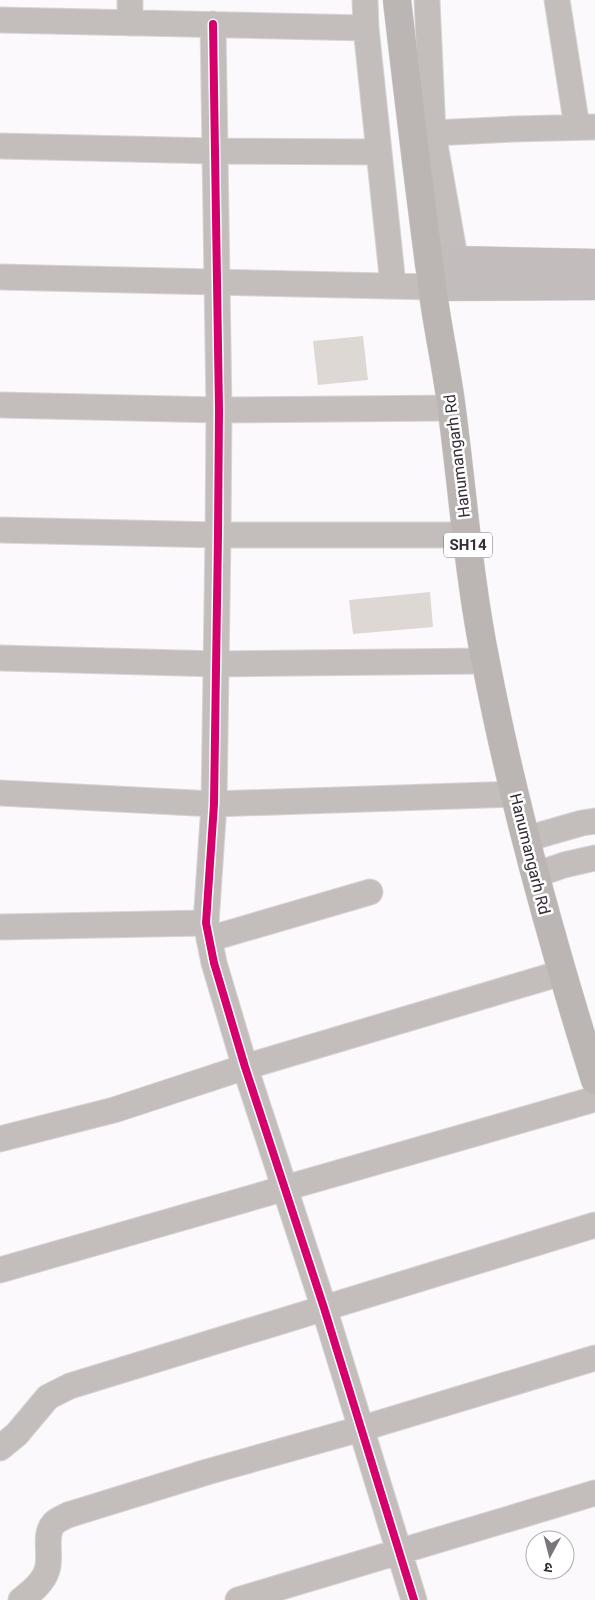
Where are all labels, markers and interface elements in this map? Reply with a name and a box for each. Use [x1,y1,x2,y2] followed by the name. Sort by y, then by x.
[440,393,474,519] street label: Hanumangarh Rd
[444,532,492,558] road number: SH14
[506,791,554,917] street label: Hanumangarh Rd
[525,1530,575,1580] north arrow
[543,1559,553,1576] text: उ

